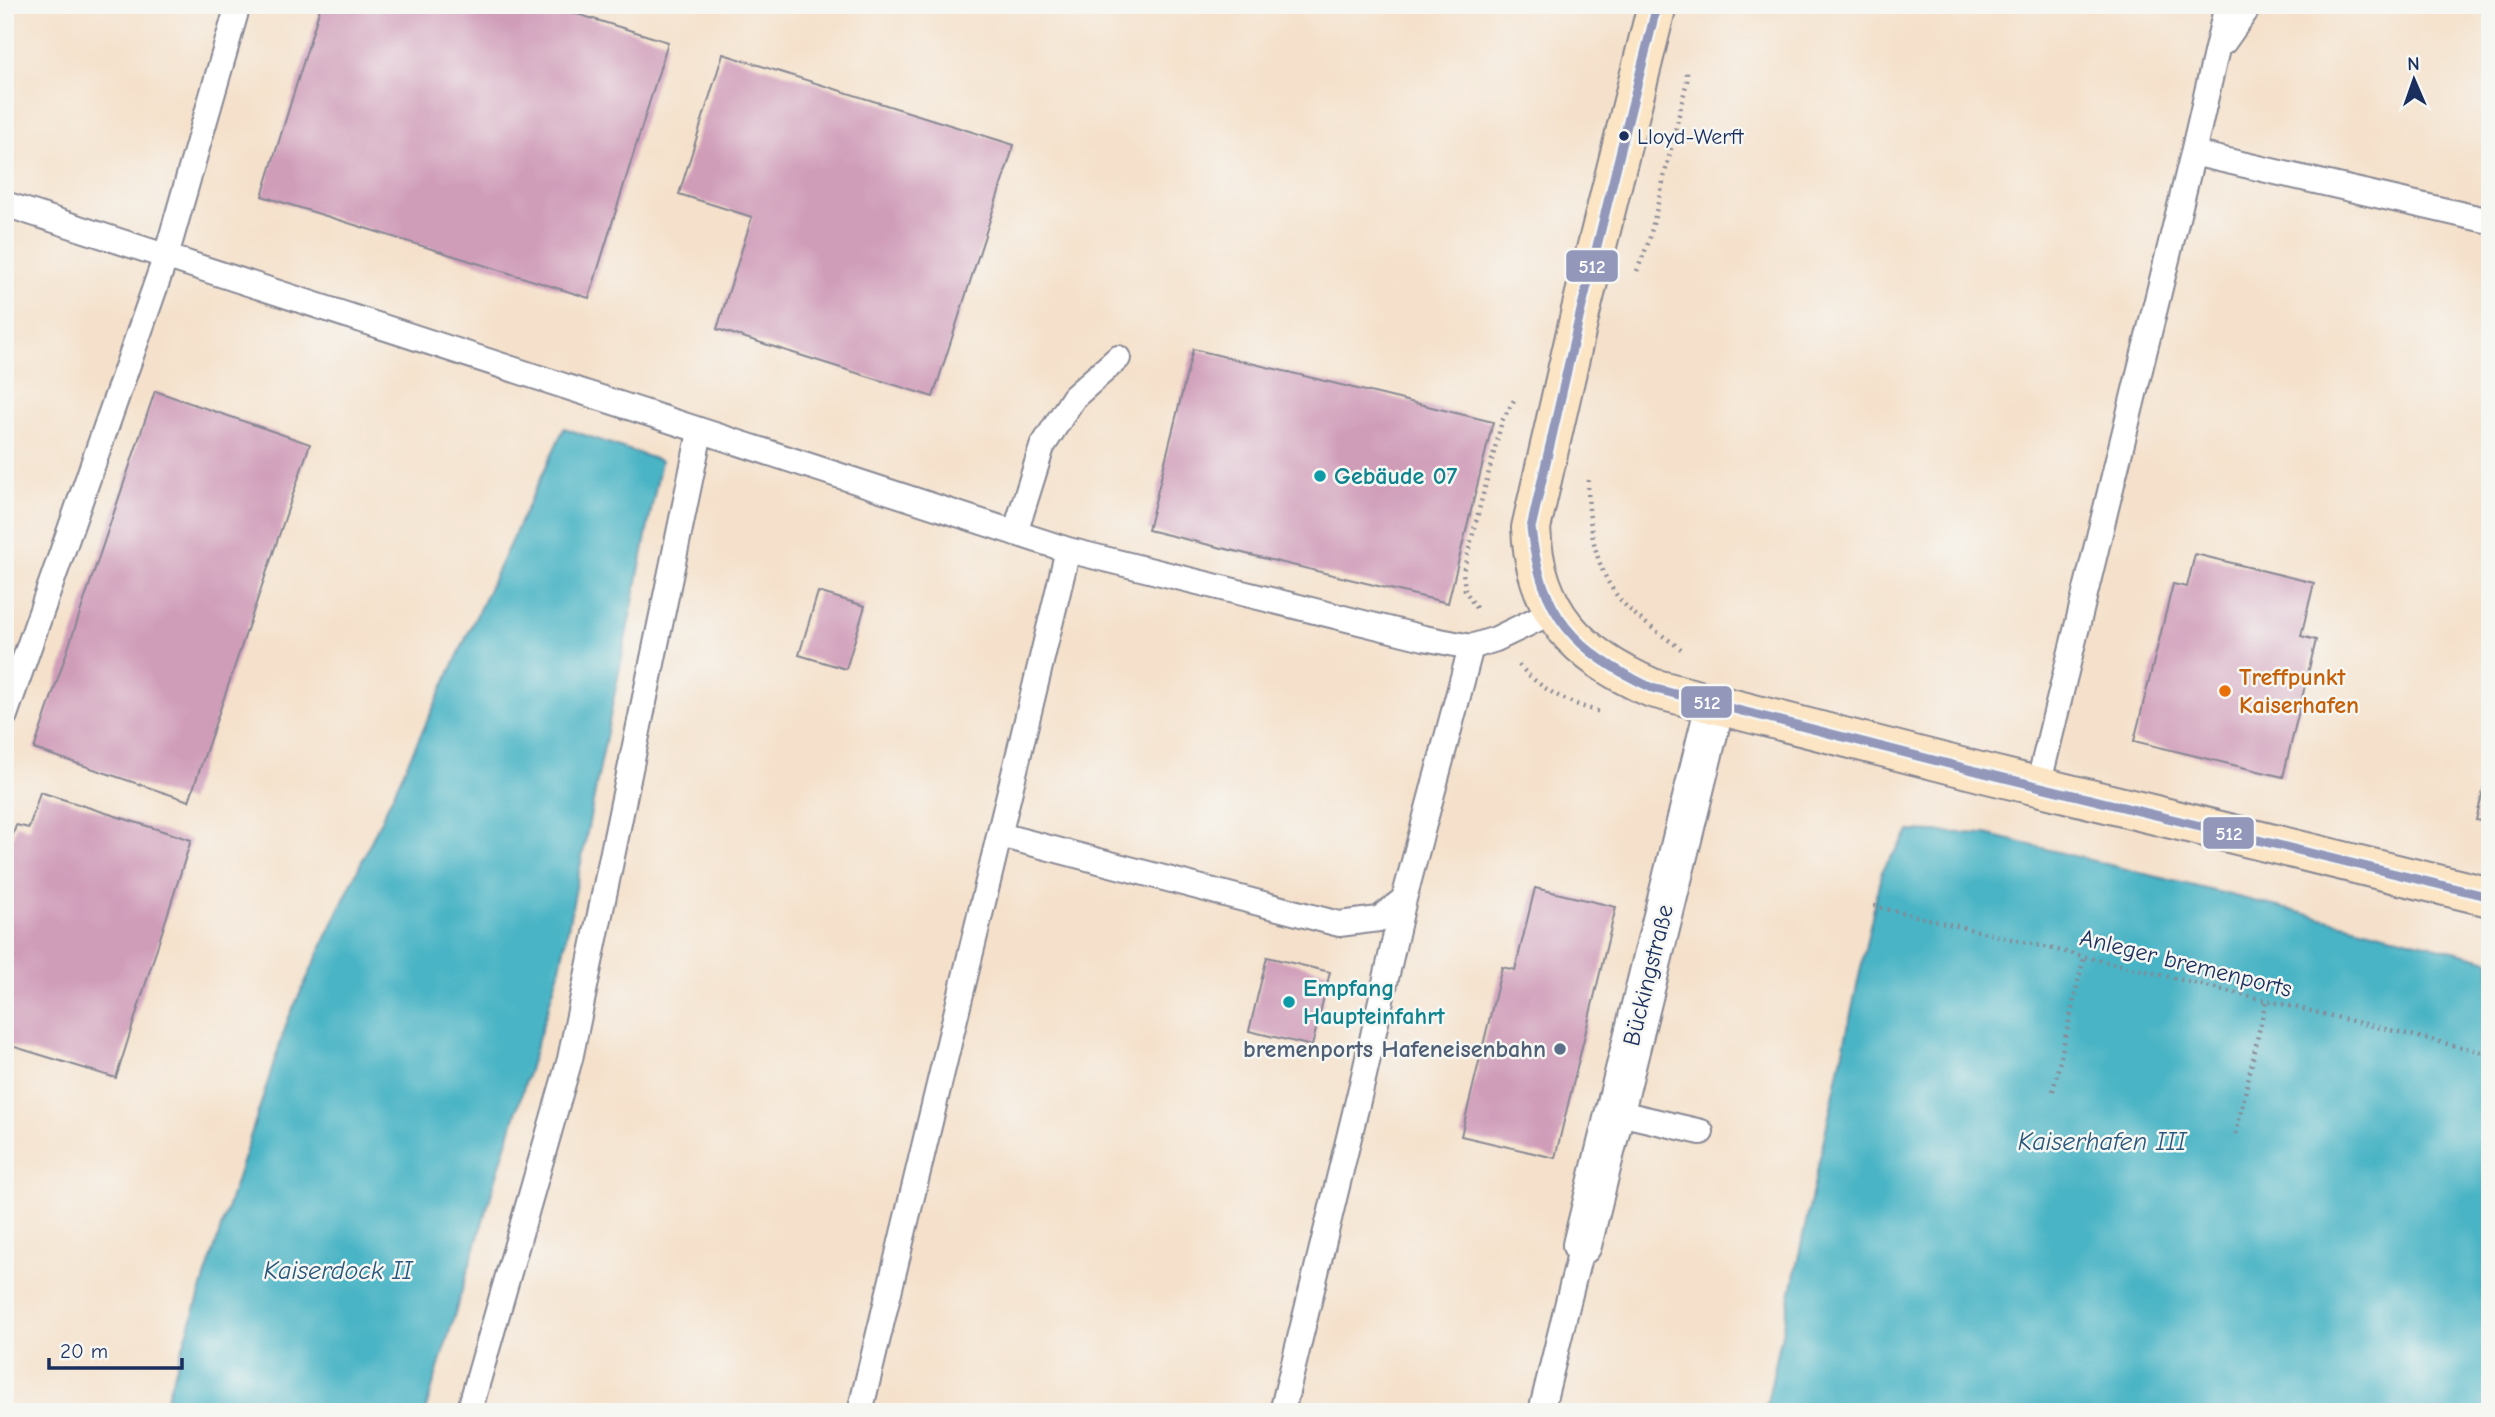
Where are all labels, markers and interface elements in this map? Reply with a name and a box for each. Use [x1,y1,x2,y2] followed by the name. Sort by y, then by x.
[2380,46,2450,116] north arrow
[2407,53,2420,75] text: N
[1637,124,1744,150] place label: Lloyd-Werft
[1617,129,1631,143] marker: Lloyd-Werft
[1565,249,1619,283] line badge: 512
[1578,256,1606,278] text: 512
[1334,462,1458,490] place label: Gebäude 07
[1312,468,1328,484] marker: Gebäude 07
[2239,663,2359,719] place label: Treffpunkt Kaiserhafen
[2217,683,2233,699] marker: Treffpunkt Kaiserhafen
[1680,685,1733,719] line badge: 512
[1693,692,1721,714] text: 512
[2202,816,2255,850] line badge: 512
[2215,823,2243,845] text: 512
[1617,901,1679,1049] street label: Bückingstraße
[2077,923,2295,1003] street label: Anleger bremenports
[1303,974,1446,1030] place label: Empfang Haupteinfahrt
[1281,994,1297,1010] marker: Empfang Haupteinfahrt
[1243,1035,1546,1063] place label: bremenports Hafeneisenbahn
[1552,1041,1568,1057] marker: bremenports Hafeneisenbahn
[2018,1127,2188,1157] water label: Kaiserhafen III
[264,1256,414,1286] water label: Kaiserdock II
[49,1326,182,1370] scale bar
[60,1339,108,1363] text: 20 m

